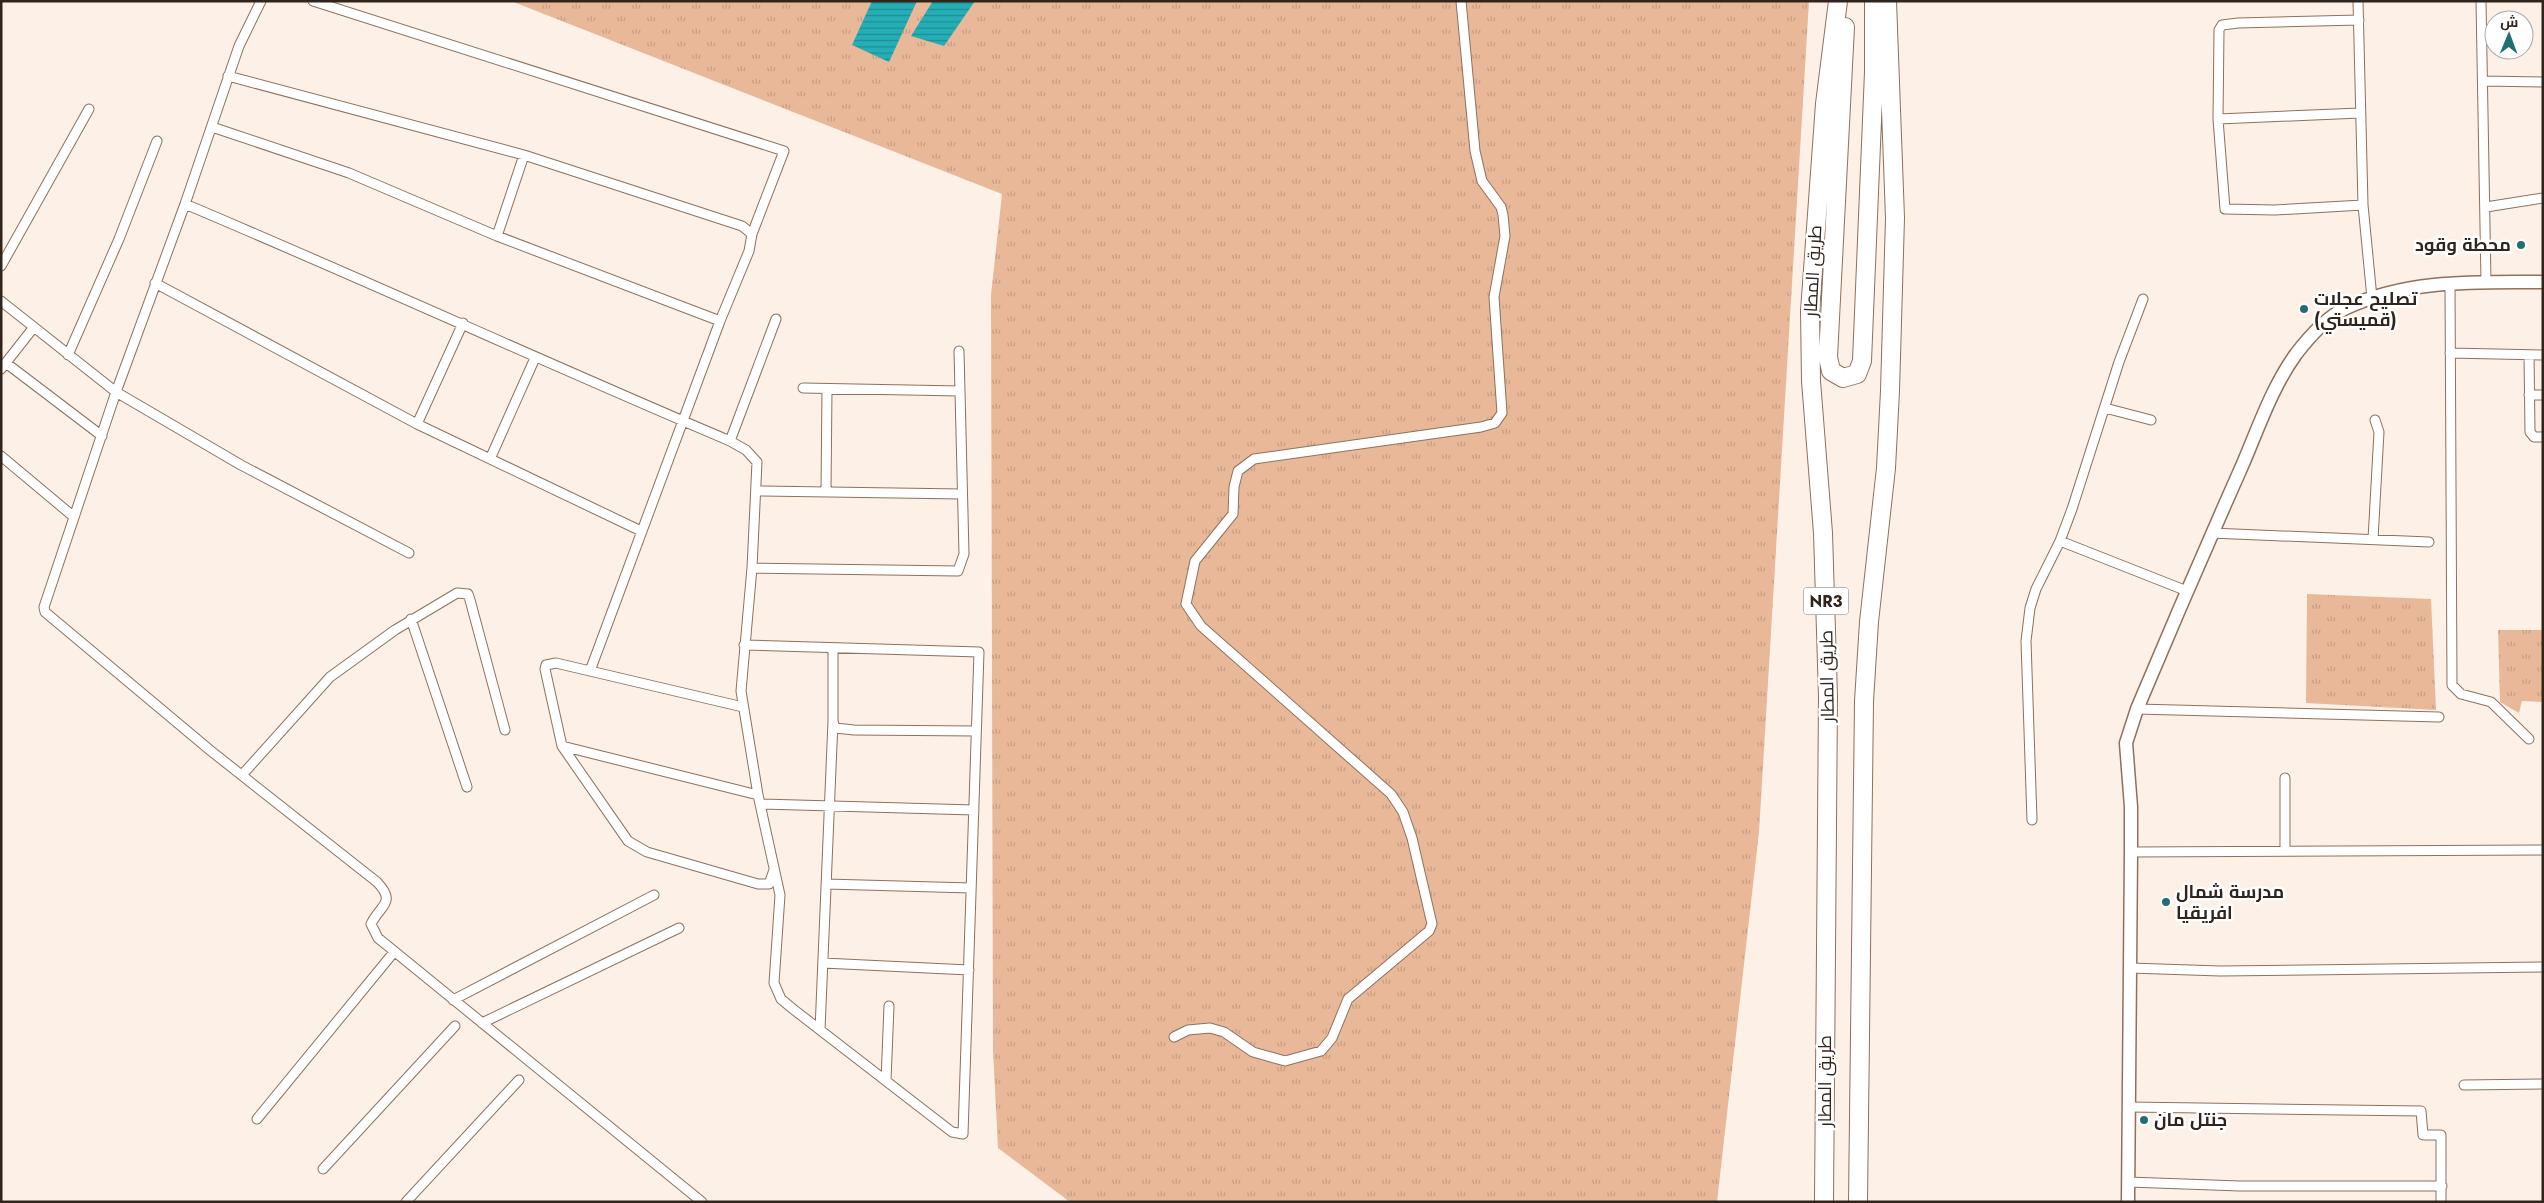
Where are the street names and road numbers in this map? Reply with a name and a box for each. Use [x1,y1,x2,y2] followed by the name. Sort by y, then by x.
[1798,224,1828,319] street label: طريق المطار
[1804,588,1848,614] road number: NR3
[1813,630,1841,723] street label: طريق المطار
[1812,1035,1838,1128] street label: طريق المطار

